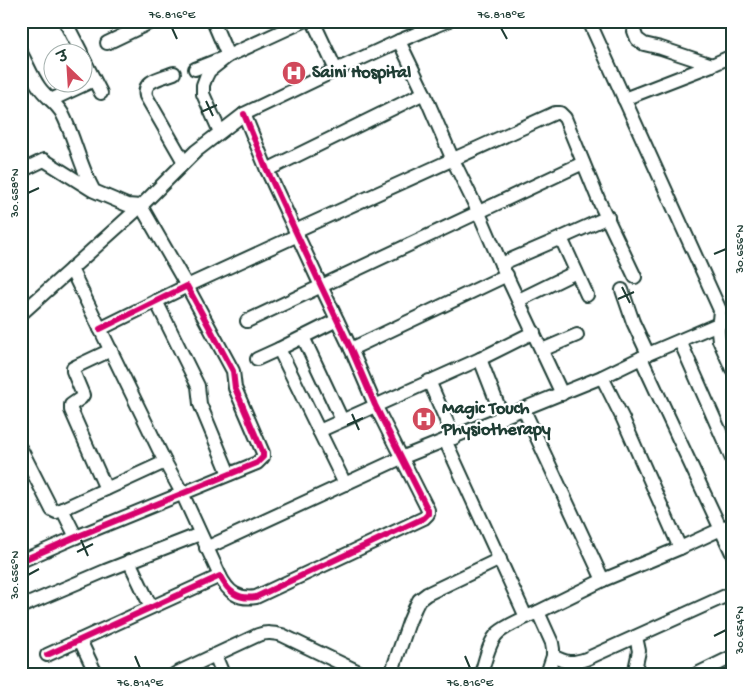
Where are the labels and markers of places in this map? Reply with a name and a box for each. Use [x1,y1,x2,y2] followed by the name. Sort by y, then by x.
[281,60,307,86] hospital icon: Saini Hospital
[312,63,411,84] place label: Saini Hospital
[441,399,551,441] place label: Magic Touch Physiotherapy
[411,406,437,432] hospital icon: Magic Touch Physiotherapy

